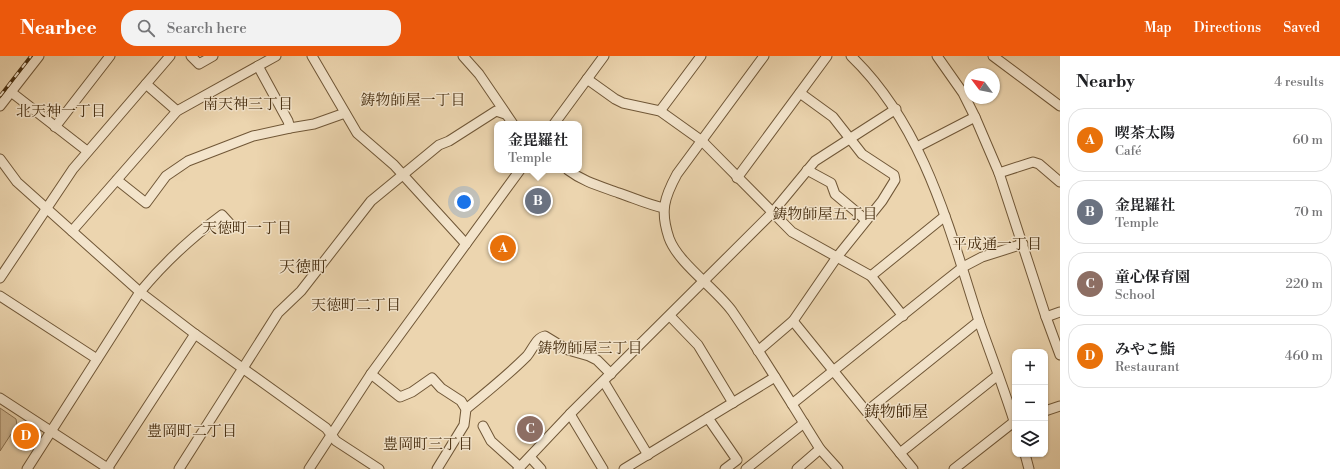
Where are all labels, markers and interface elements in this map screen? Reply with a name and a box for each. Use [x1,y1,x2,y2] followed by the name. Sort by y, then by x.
[121,10,401,46] search box
[20,16,97,40] text: Nearbee
[135,17,157,39] icon: search
[167,19,247,38] text: Search here
[1144,19,1172,37] text: Map
[1194,19,1261,37] text: Directions
[1283,19,1320,37] text: Saved
[964,68,1000,104] north arrow
[1076,71,1135,93] text: Nearby
[1274,74,1324,90] text: 4 results
[360,91,466,110] district label: 鋳物師屋一丁目
[203,95,293,114] district label: 南天神三丁目
[16,102,106,121] district label: 北天神一丁目
[494,121,582,173] popup
[1115,124,1175,143] text: 喫茶太陽
[508,131,568,150] text: 金毘羅社
[1085,132,1095,148] text: A
[1292,132,1323,148] text: 60 m
[1115,143,1142,159] text: Café
[508,150,552,166] text: Temple
[525,186,551,216] pin: B
[454,192,474,212] your location
[1115,196,1175,215] text: 金毘羅社
[1085,204,1095,220] text: B
[1294,204,1323,220] text: 70 m
[772,205,878,224] district label: 鋳物師屋五丁目
[1115,215,1159,231] text: Temple
[202,219,292,238] district label: 天徳町一丁目
[490,233,516,263] pin: A
[952,235,1042,254] district label: 平成通一丁目
[279,257,327,277] district label: 天徳町
[1115,268,1190,287] text: 童心保育園
[1085,276,1095,292] text: C
[1285,276,1323,292] text: 220 m
[1115,287,1155,303] text: School
[311,296,401,315] district label: 天徳町二丁目
[537,339,643,358] district label: 鋳物師屋三丁目
[1115,340,1175,359] text: みやこ鮨
[1085,348,1095,364] text: D
[1285,348,1323,364] text: 460 m
[1012,349,1048,457] map controls
[1012,349,1048,385] button: +
[1115,359,1180,375] text: Restaurant
[1012,385,1048,421] button: −
[864,402,928,422] district label: 鋳物師屋
[517,414,543,444] pin: C
[13,421,39,451] pin: D
[1012,421,1048,457] button: layers
[147,422,237,441] district label: 豊岡町二丁目
[383,435,473,454] district label: 豊岡町三丁目

